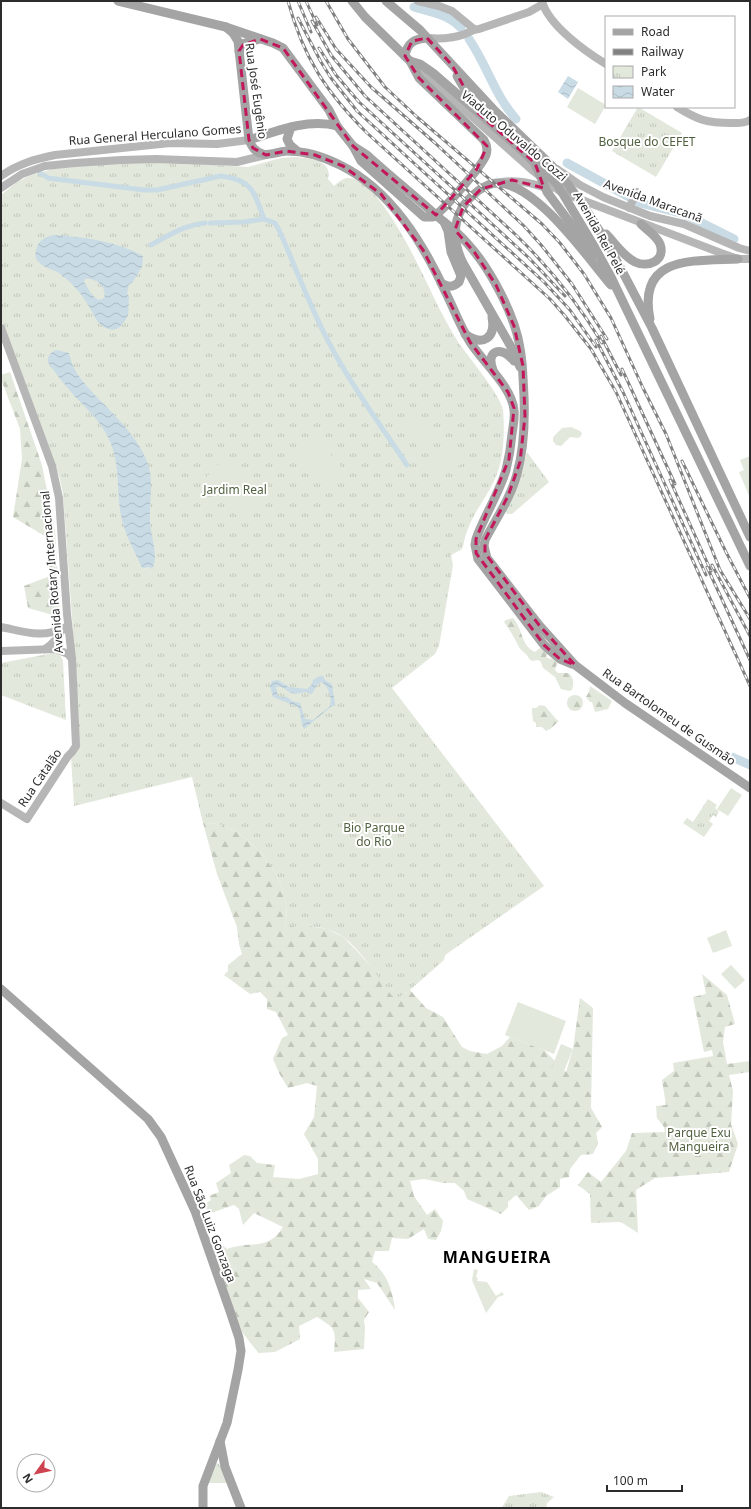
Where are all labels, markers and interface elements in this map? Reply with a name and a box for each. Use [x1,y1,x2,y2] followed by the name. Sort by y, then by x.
[605,16,735,108] legend
[641,23,670,40] text: Road
[241,42,272,140] street label: Rua José Eugênio
[641,43,685,60] text: Railway
[641,63,667,80] text: Park
[641,83,675,100] text: Water
[458,86,571,185] street label: Viaduto Oduvaldo Cozzi
[68,120,242,149] street label: Rua General Herculano Gomes
[598,133,696,150] park label: Bosque do CEFET
[601,175,705,226] street label: Avenida Maracanã
[570,188,629,278] street label: Avenida Rei Pelé
[202,481,267,498] park label: Jardim Real
[36,490,67,654] street label: Avenida Rotary Internacional
[599,664,739,769] street label: Rua Bartolomeu de Gusmão
[14,745,65,810] street label: Rua Catalão
[343,819,405,850] park label: Bio Parque do Rio
[667,1124,731,1155] park label: Parque Exu Mangueira
[180,1163,241,1285] street label: Rua São Luiz Gonzaga
[443,1246,551,1268] district label: MANGUEIRA
[16,1453,56,1493] north arrow
[607,1467,682,1493] scale bar
[18,1471,36,1487] text: N
[613,1472,648,1489] text: 100 m

